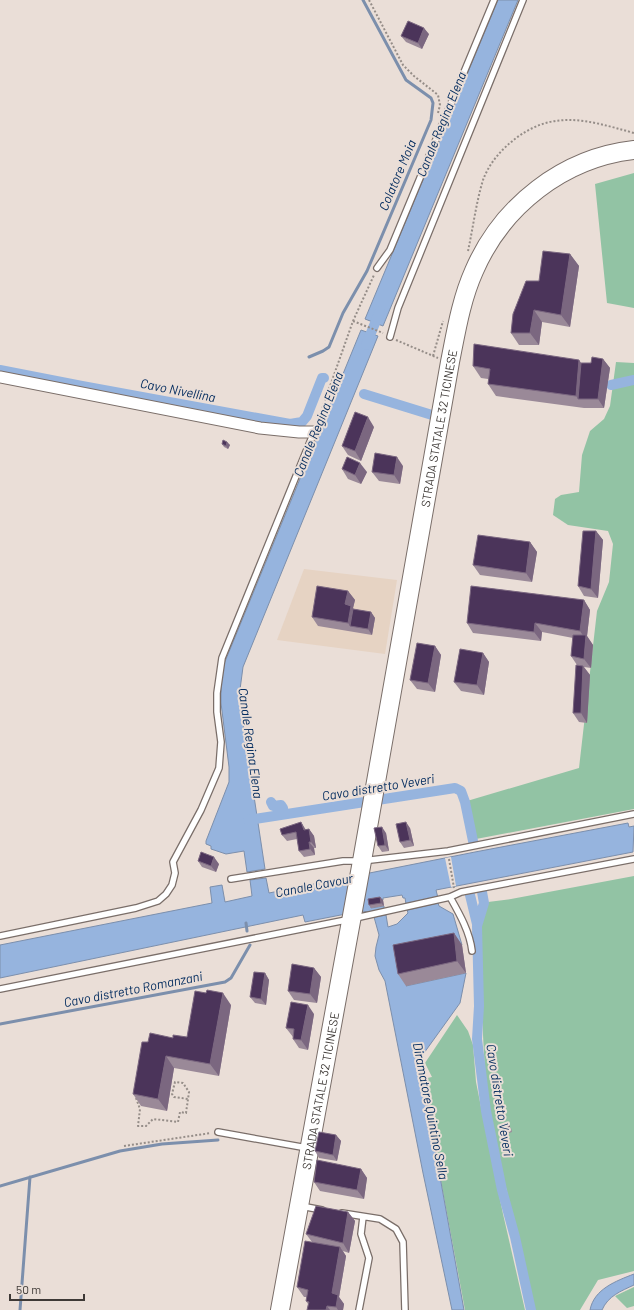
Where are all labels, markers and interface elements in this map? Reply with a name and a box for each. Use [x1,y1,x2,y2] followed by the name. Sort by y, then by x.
[413,69,469,179] water label: Canale Regina Elena
[375,137,419,213] water label: Colatore Moia
[418,348,459,508] street label: STRADA STATALE 32 TICINESE
[290,369,346,479] water label: Canale Regina Elena
[139,375,217,405] water label: Cavo Nivellina
[235,687,267,800] water label: Canale Regina Elena
[321,770,436,804] water label: Cavo distretto Veveri
[274,870,355,900] water label: Canale Cavour
[62,968,205,1010] water label: Cavo distretto Romanzani
[299,1011,341,1170] street label: STRADA STATALE 32 TICINESE
[410,1041,452,1181] water label: Diramatore Quintino Sella
[483,1043,517,1158] water label: Cavo distretto Veveri
[10,1276,84,1302] scale bar
[16,1282,41,1296] text: 50 m

